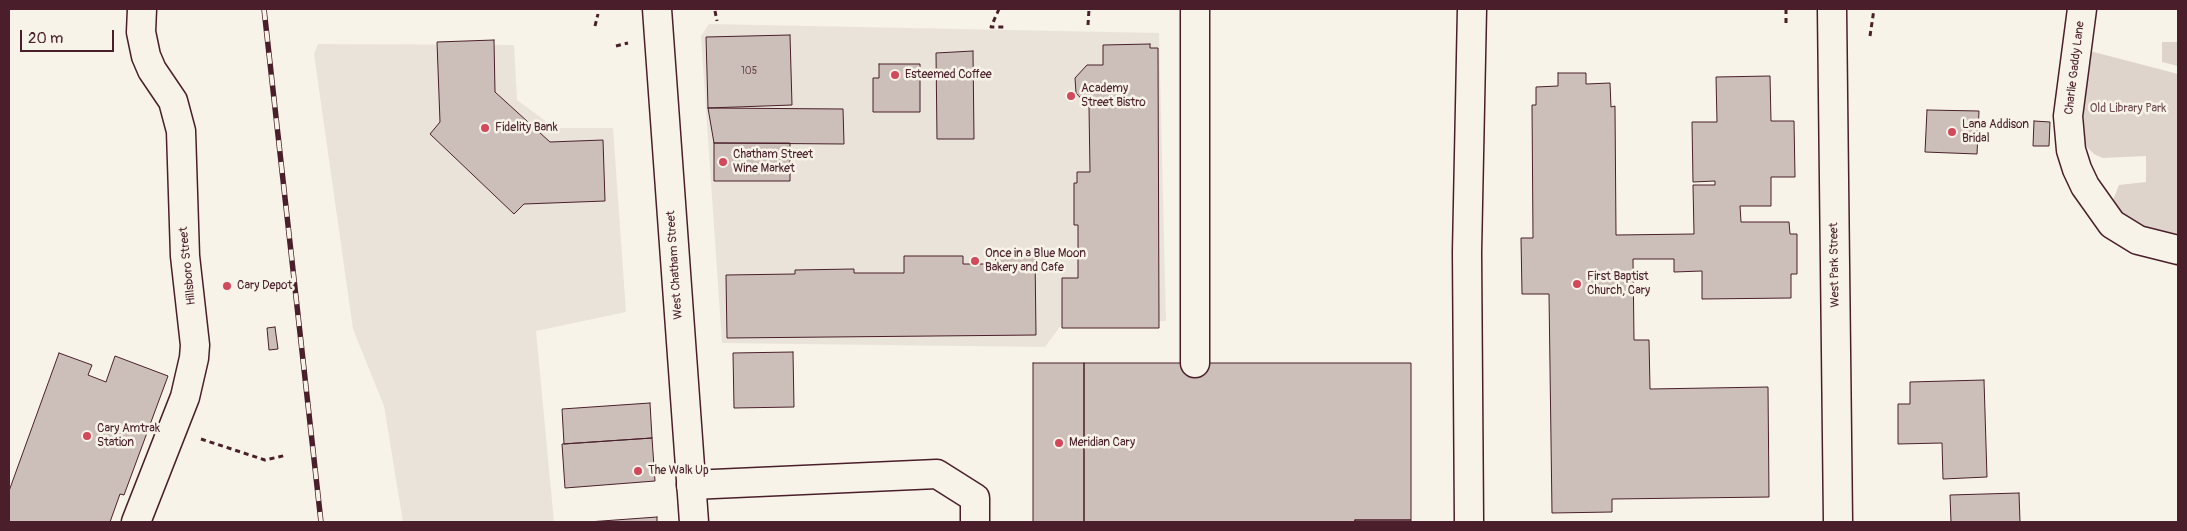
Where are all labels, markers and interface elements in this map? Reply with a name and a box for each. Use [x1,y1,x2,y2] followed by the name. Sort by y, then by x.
[22,20,116,52] scale bar
[2062,20,2088,116] street label: Charlie Gaddy Lane
[28,29,63,48] text: 20 m
[741,65,757,77] house number: 105
[905,68,992,82] place label: Esteemed Coffee
[889,69,901,81] marker: Esteemed Coffee
[1081,82,1146,110] place label: Academy Street Bistro
[1065,90,1077,102] marker: Academy Street Bistro
[2090,102,2166,116] park label: Old Library Park
[1962,118,2029,146] place label: Lana Addison Bridal
[495,121,558,135] place label: Fidelity Bank
[479,122,491,134] marker: Fidelity Bank
[1946,126,1958,138] marker: Lana Addison Bridal
[733,148,813,176] place label: Chatham Street Wine Market
[717,156,729,168] marker: Chatham Street Wine Market
[664,210,686,320] street label: West Chatham Street
[1827,222,1843,308] street label: West Park Street
[177,226,199,306] street label: Hillsboro Street
[985,247,1086,275] place label: Once in a Blue Moon Bakery and Cafe
[969,255,981,267] marker: Once in a Blue Moon Bakery and Cafe
[1587,270,1650,298] place label: First Baptist Church, Cary
[1571,278,1583,290] marker: First Baptist Church, Cary
[237,279,292,293] place label: Cary Depot
[221,280,233,292] marker: Cary Depot
[97,422,160,450] place label: Cary Amtrak Station
[81,430,93,442] marker: Cary Amtrak Station
[1069,436,1135,450] place label: Meridian Cary
[1053,437,1065,449] marker: Meridian Cary
[648,464,709,478] place label: The Walk Up
[632,465,644,477] marker: The Walk Up

